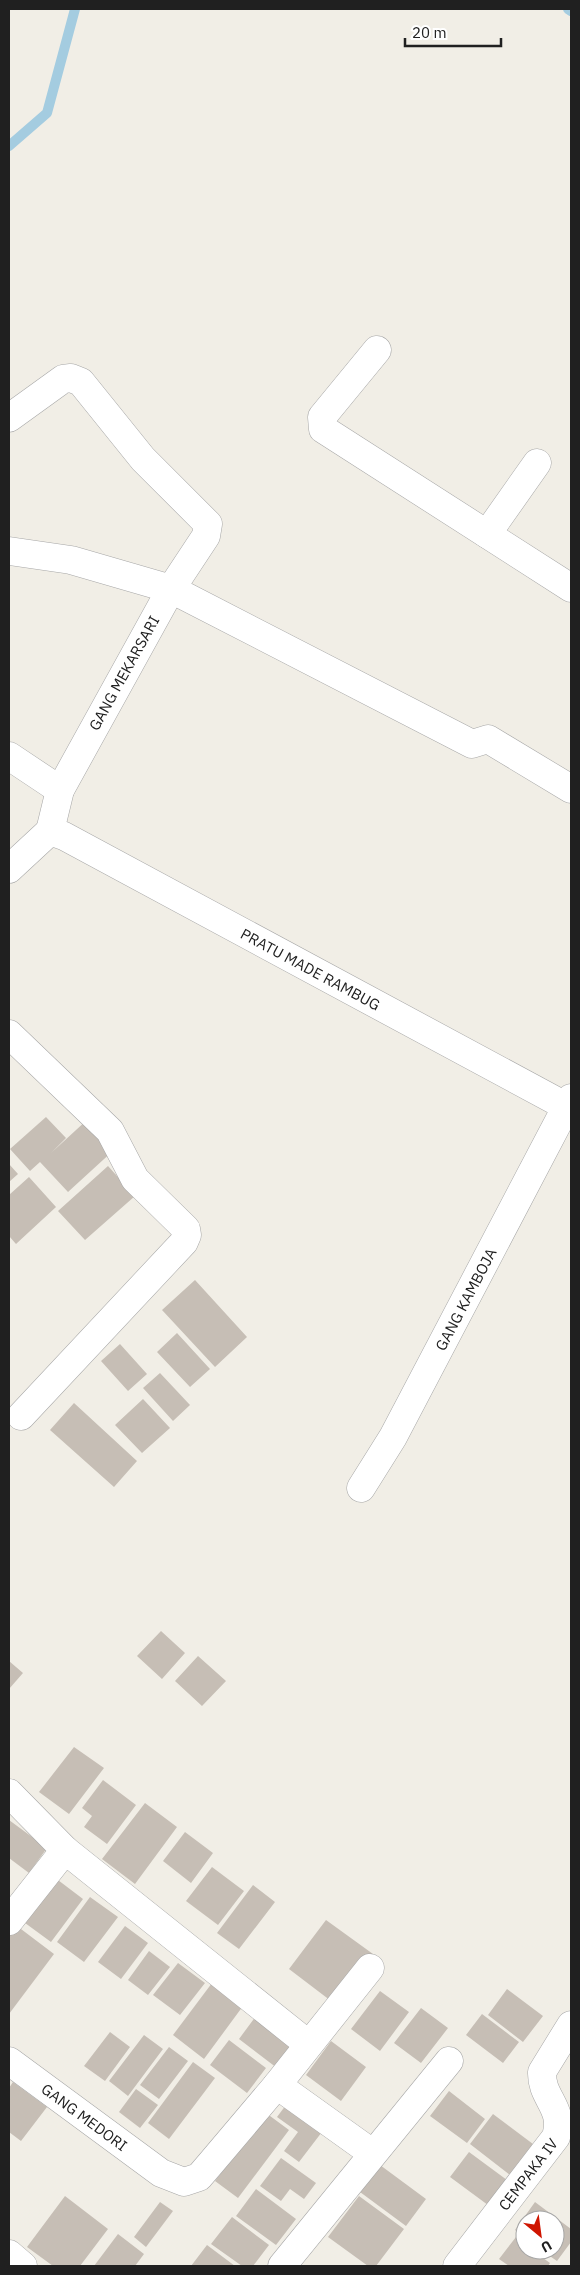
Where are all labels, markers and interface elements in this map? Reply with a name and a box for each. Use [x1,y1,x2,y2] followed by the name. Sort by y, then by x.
[405,15,501,47] scale bar
[412,23,447,42] text: 20 m
[85,612,163,734] street label: GANG MEKARSARI
[238,924,384,1014] street label: PRATU MADE RAMBUG
[431,1244,500,1354] street label: GANG KAMBOJA
[38,2079,131,2155] street label: GANG MEDORI
[494,2134,561,2214] street label: CEMPAKA IV
[515,2210,565,2260] north arrow
[538,2236,555,2257] text: U

